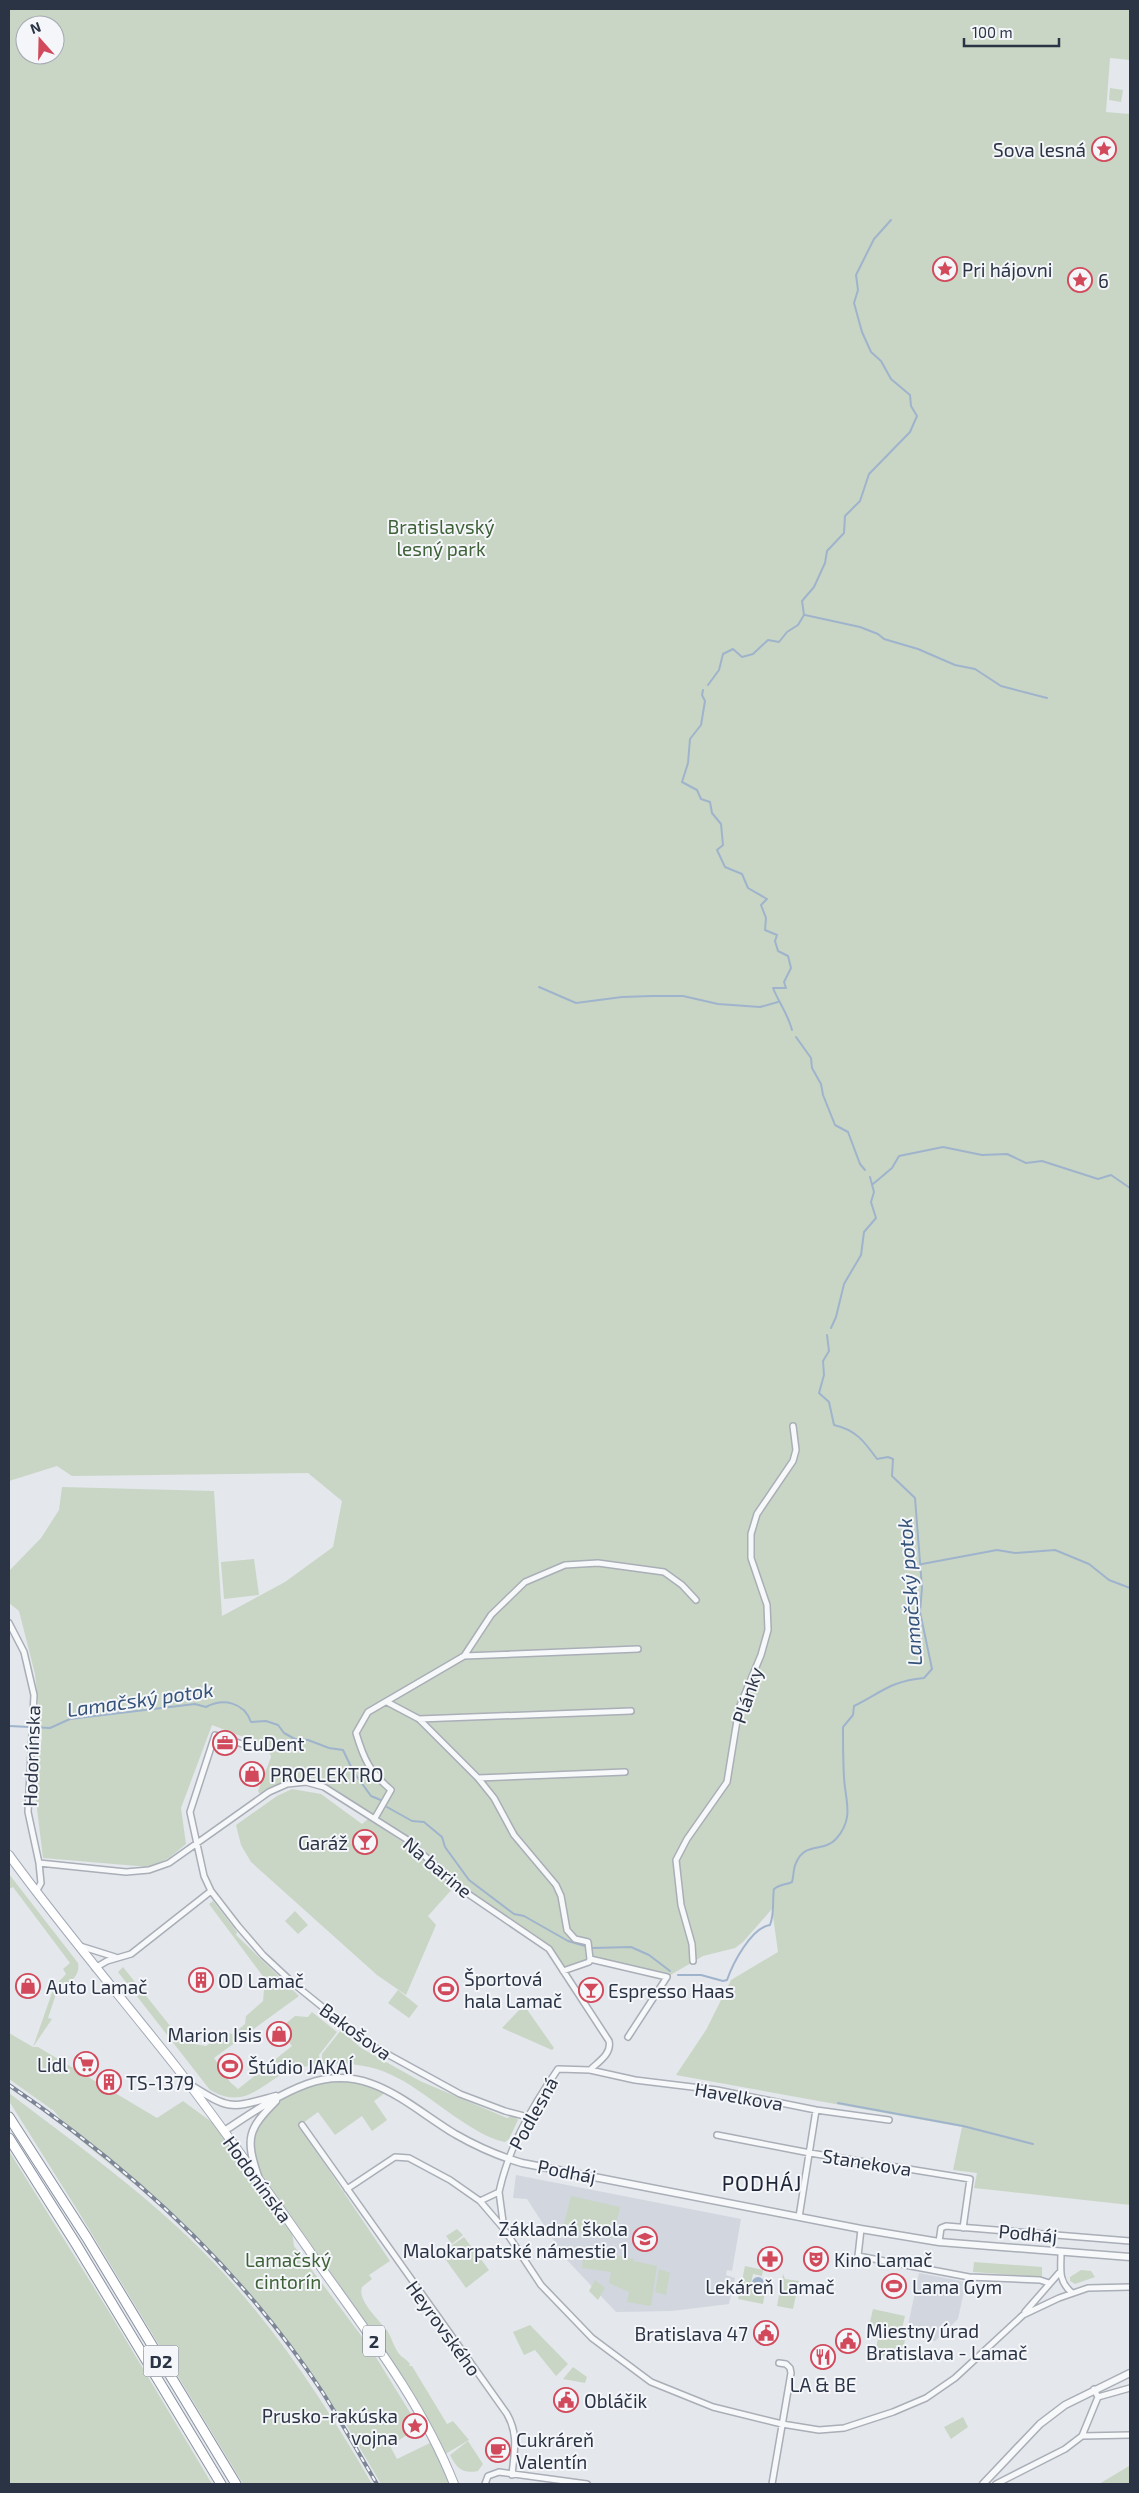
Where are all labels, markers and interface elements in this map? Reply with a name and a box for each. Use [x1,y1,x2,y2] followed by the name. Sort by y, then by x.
[15,15,65,65] north arrow
[964,15,1059,47] scale bar
[28,18,43,37] text: N
[972,23,1013,41] text: 100 m
[1091,136,1117,162] place icon: Sova lesná
[993,138,1086,161] place label: Sova lesná
[932,256,958,282] place icon: Pri hájovni
[962,258,1053,281] place label: Pri hájovni
[1067,267,1093,293] place icon: 6
[1098,269,1109,292] place label: 6
[388,515,494,560] park label: Bratislavský lesný park
[892,1517,927,1667] water label: Lamačský potok
[727,1664,767,1726] street label: Plánky
[65,1677,215,1722] water label: Lamačský potok
[18,1705,44,1807] street label: Hodonínska
[212,1730,238,1756] office icon: EuDent
[242,1732,305,1755] place label: EuDent
[239,1761,265,1787] shop icon: PROELEKTRO
[270,1763,383,1786] place label: PROELEKTRO
[352,1829,378,1855] bar icon: Garáž
[298,1831,348,1854] place label: Garáž
[399,1832,477,1902] street label: Na barine
[188,1967,214,1993] building icon: OD Lamač
[464,1967,562,2012] place label: Športová hala Lamač
[218,1969,304,1992] place label: OD Lamač
[15,1973,41,1999] shop icon: Auto Lamač
[46,1975,147,1998] place label: Auto Lamač
[433,1976,459,2002] sports icon: Športová hala Lamač
[578,1977,604,2003] bar icon: Espresso Haas
[608,1979,734,2002] place label: Espresso Haas
[316,1997,396,2065] street label: Bakošova
[266,2021,292,2047] shop icon: Marion Isis
[168,2023,262,2046] place label: Marion Isis
[73,2051,99,2077] supermarket icon: Lidl
[37,2053,68,2076] place label: Lidl
[217,2053,243,2079] sports icon: Štúdio JAKAÍ
[248,2055,354,2078] place label: Štúdio JAKAÍ
[96,2069,122,2095] building icon: TS-1379
[126,2071,194,2094] place label: TS-1379
[504,2073,562,2153] street label: Podlesná
[693,2077,785,2115] street label: Havelkova
[219,2131,297,2227] street label: Hodonínska
[821,2144,913,2180] street label: Stanekova
[536,2154,598,2188] street label: Podháj
[722,2170,802,2195] district label: PODHÁJ
[403,2217,628,2262] place label: Základná škola Malokarpatské námestie 1
[998,2219,1058,2247] street label: Podháj
[632,2226,658,2252] school or university icon: Základná škola Malokarpatské námestie 1
[757,2246,783,2272] pharmacy icon: Lekáreň Lamač
[803,2246,829,2272] theatre icon: Kino Lamač
[245,2248,331,2293] park label: Lamačský cintorín
[834,2248,933,2271] place label: Kino Lamač
[881,2273,907,2299] sports icon: Lama Gym
[705,2275,835,2298] place label: Lekáreň Lamač
[912,2275,1002,2298] place label: Lama Gym
[402,2276,486,2380] street label: Heyrovského
[866,2319,1027,2364] place label: Miestny úrad Bratislava - Lamač
[753,2320,779,2346] public building icon: Bratislava 47
[634,2322,748,2345] place label: Bratislava 47
[363,2326,385,2356] road number: 2
[835,2328,861,2354] public building icon: Miestny úrad Bratislava - Lamač
[810,2344,836,2370] restaurant icon: LA & BE
[144,2346,178,2376] road number: D2
[790,2373,856,2396] place label: LA & BE
[553,2387,579,2413] public building icon: Obláčik
[584,2389,648,2412] place label: Obláčik
[262,2404,398,2449] place label: Prusko-rakúska vojna
[402,2413,428,2439] place icon: Prusko-rakúska vojna
[516,2428,594,2473] place label: Cukráreň Valentín
[485,2437,511,2463] cafe icon: Cukráreň Valentín

